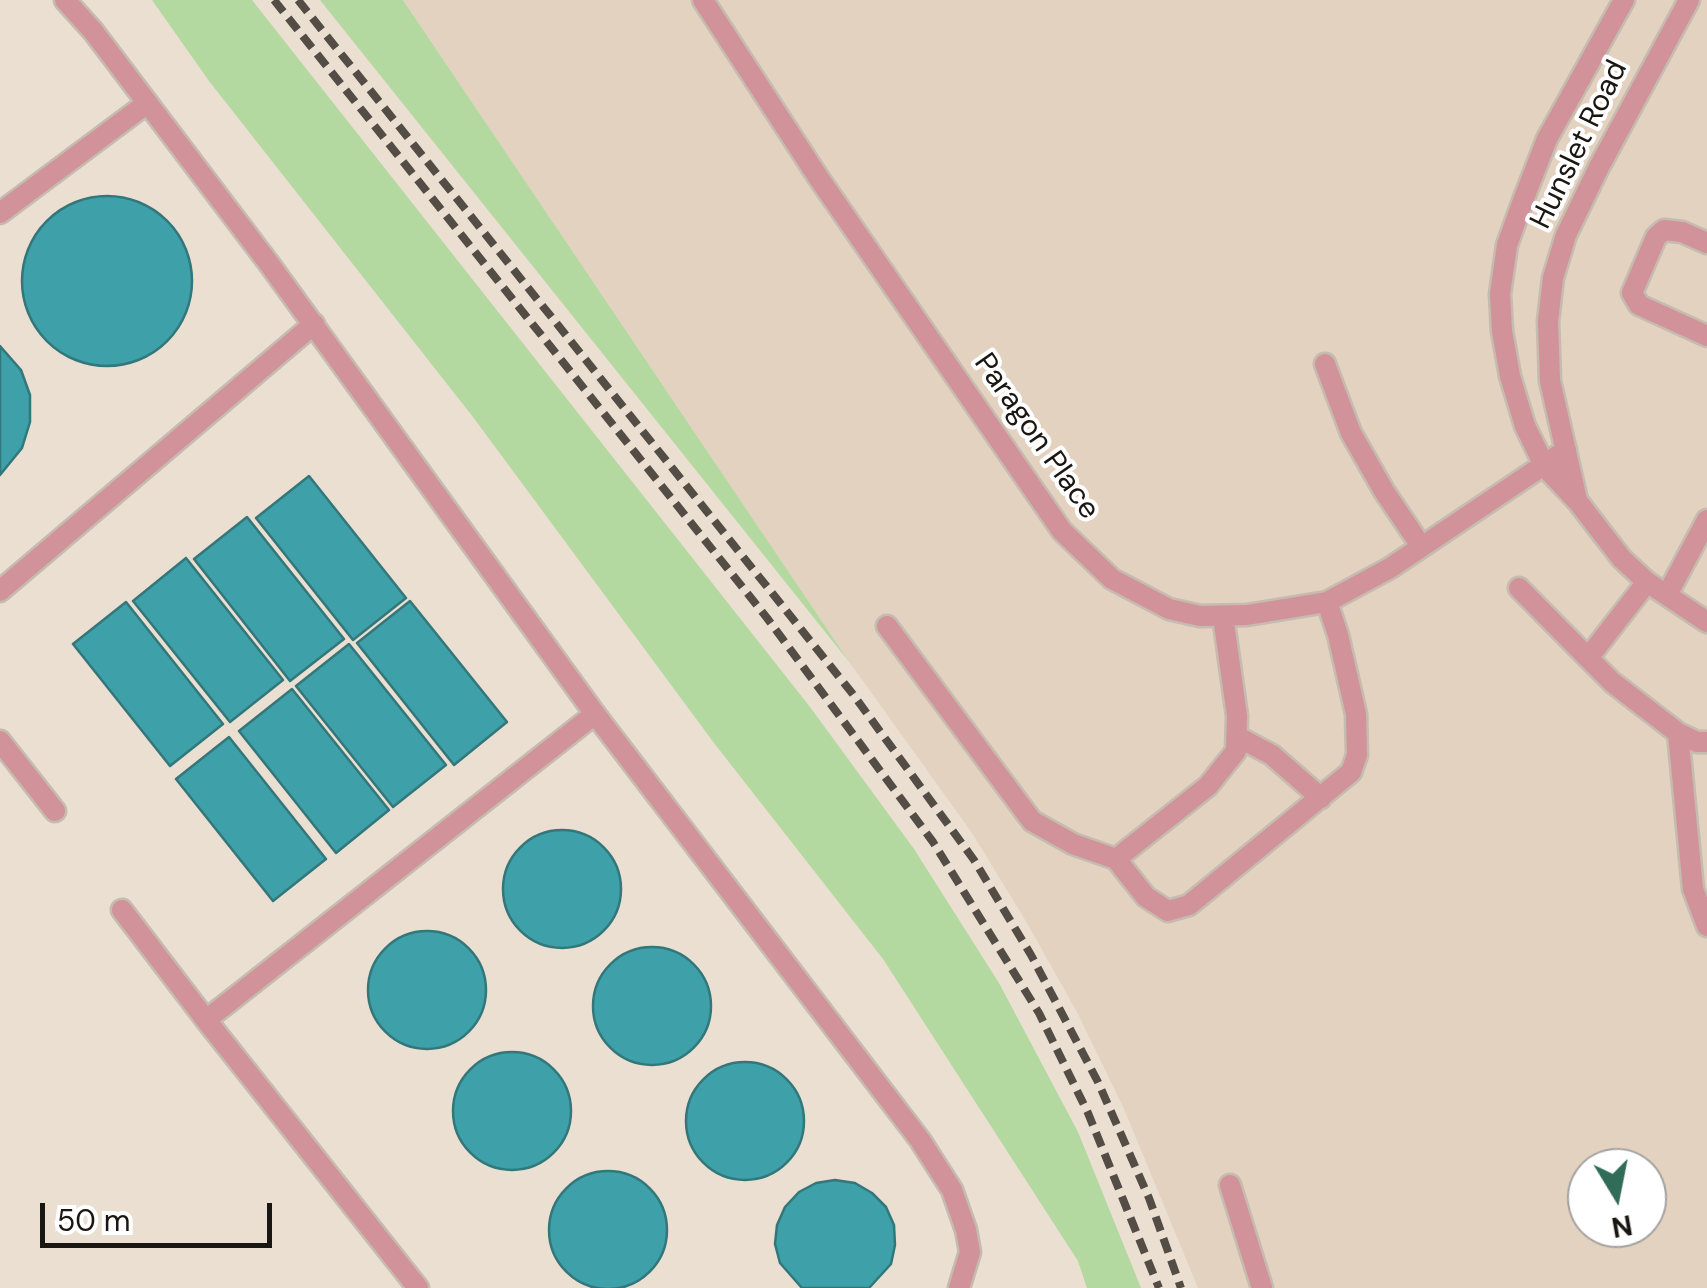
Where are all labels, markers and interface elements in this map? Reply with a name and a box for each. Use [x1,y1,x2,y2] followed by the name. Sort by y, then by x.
[1524,55,1636,235] street label: Hunslet Road
[966,347,1106,527] street label: Paragon Place
[1567,1148,1667,1248] north arrow
[45,1183,278,1245] scale bar
[57,1201,131,1240] text: 50 m
[1609,1206,1635,1246] text: N

